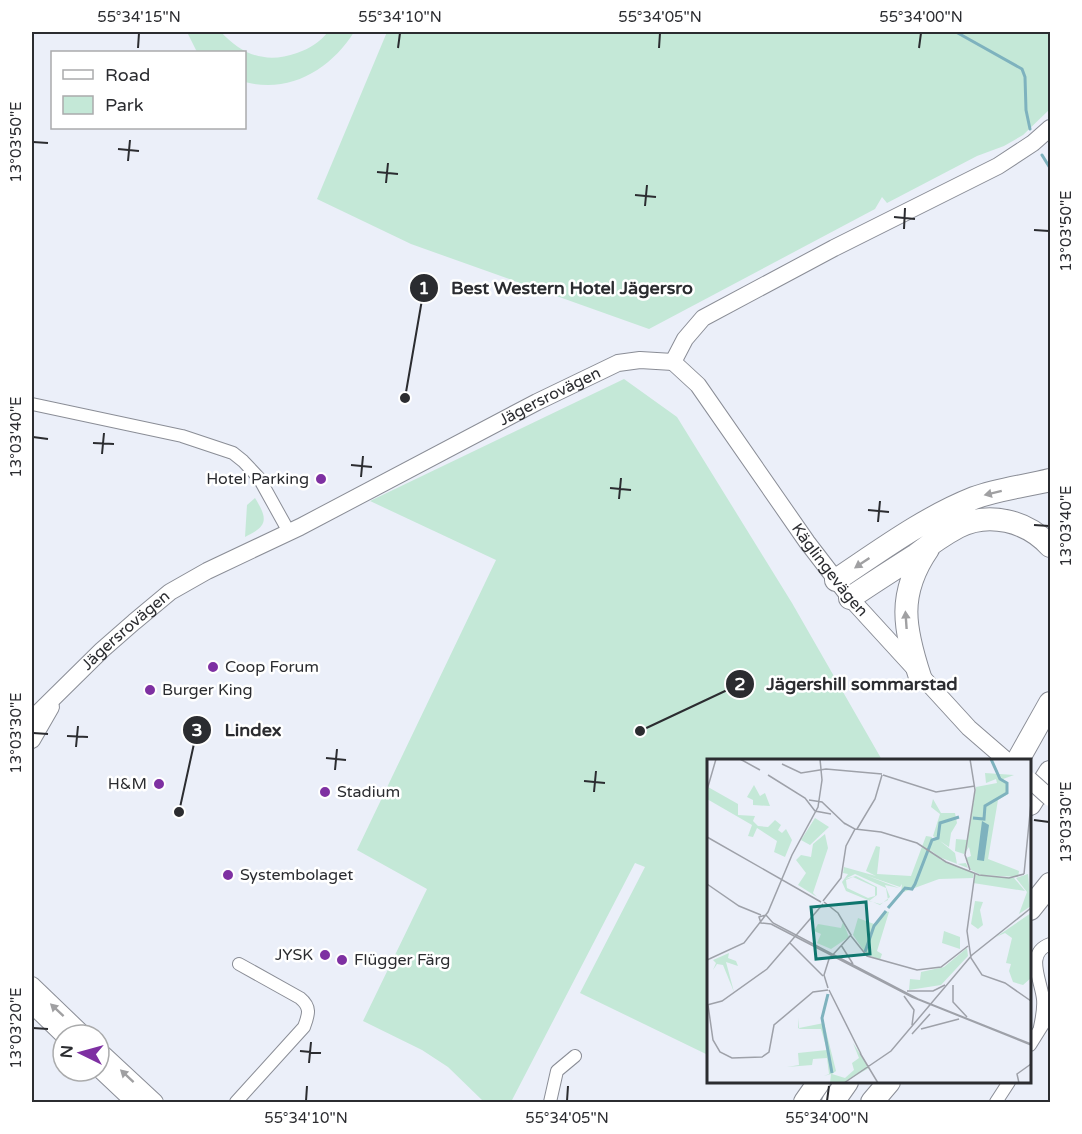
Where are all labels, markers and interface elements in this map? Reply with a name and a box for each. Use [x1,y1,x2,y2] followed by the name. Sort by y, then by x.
[97,8,181,26] text: 55°34'15"N
[358,8,442,26] text: 55°34'10"N
[618,8,702,26] text: 55°34'05"N
[879,8,963,26] text: 55°34'00"N
[51,51,246,129] legend
[105,64,150,86] text: Road
[105,94,144,116] text: Park
[7,101,25,183] text: 13°03'50"E
[1057,190,1075,272] text: 13°03'50"E
[409,270,705,306] callout: Best Western Hotel Jägersro
[418,277,430,299] text: 1
[451,277,693,299] text: Best Western Hotel Jägersro
[495,363,604,430] street label: Jägersrovägen
[7,396,25,478] text: 13°03'40"E
[206,469,309,489] place label: Hotel Parking
[314,472,328,486] marker: Hotel Parking
[1057,485,1075,567] text: 13°03'40"E
[984,489,1002,498] one-way arrow
[787,519,872,621] street label: Käglingevägen
[854,557,870,568] one-way arrow
[77,586,174,675] street label: Jägersrovägen
[901,611,911,630] one-way arrow
[225,657,319,677] place label: Coop Forum
[206,660,220,674] marker: Coop Forum
[725,666,970,702] callout: Jägershill sommarstad
[734,673,746,695] text: 2
[765,673,958,695] text: Jägershill sommarstad
[162,680,253,700] place label: Burger King
[143,683,157,697] marker: Burger King
[7,692,25,774] text: 13°03'30"E
[182,712,293,748] callout: Lindex
[191,719,203,741] text: 3
[225,719,282,741] text: Lindex
[707,759,1031,1083] inset map
[108,774,147,794] place label: H&M
[152,777,166,791] marker: H&M
[1057,781,1075,863] text: 13°03'30"E
[337,782,400,802] place label: Stadium
[318,785,332,799] marker: Stadium
[240,865,353,885] place label: Systembolaget
[221,868,235,882] marker: Systembolaget
[275,945,313,965] place label: JYSK
[318,948,332,962] marker: JYSK
[354,950,450,970] place label: Flügger Färg
[335,953,349,967] marker: Flügger Färg
[7,987,25,1069] text: 13°03'20"E
[50,1003,65,1017] one-way arrow
[51,1023,111,1083] north arrow
[57,1045,78,1059] text: N
[119,1069,134,1083] one-way arrow
[264,1109,348,1127] text: 55°34'10"N
[525,1109,609,1127] text: 55°34'05"N
[785,1109,869,1127] text: 55°34'00"N

